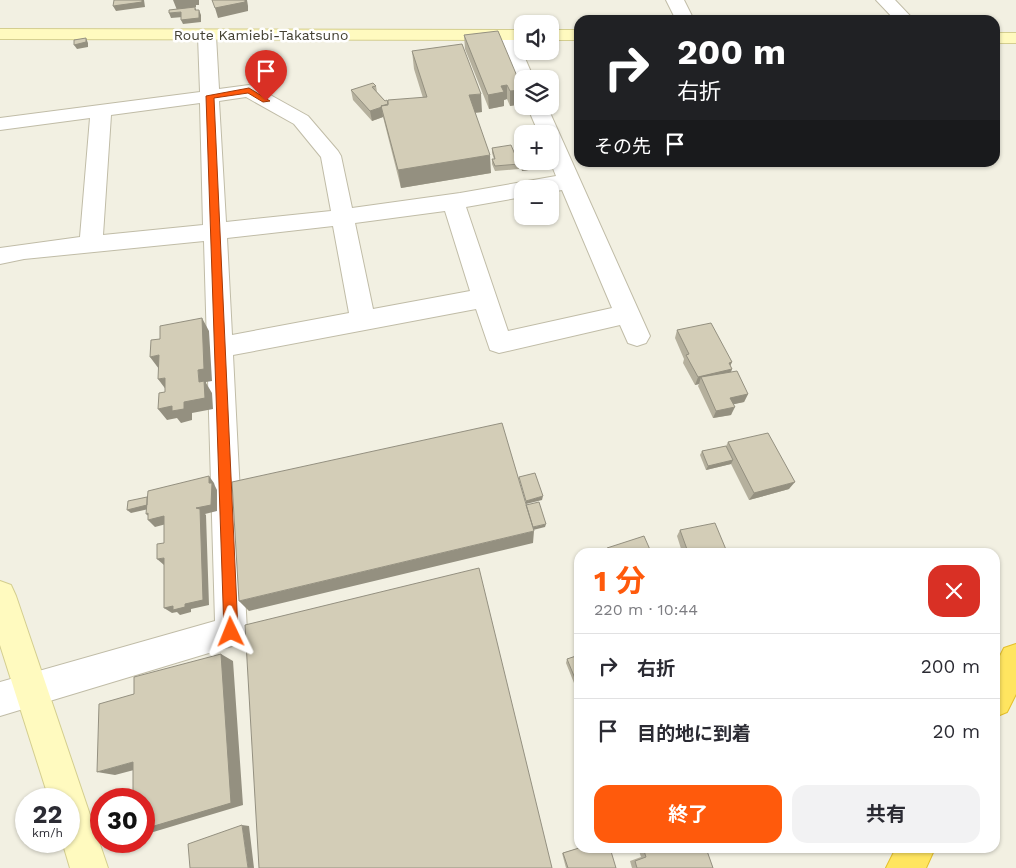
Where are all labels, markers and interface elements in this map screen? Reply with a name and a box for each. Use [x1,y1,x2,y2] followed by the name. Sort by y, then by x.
[514,15,559,225] map controls
[514,15,559,60] button: sound
[174,27,348,43] street label: Route Kamiebi-Takatsuno
[677,31,786,73] text: 200 m
[594,35,659,100] icon: right
[245,50,287,101] pin
[252,57,280,85] icon: arrive
[514,70,559,115] button: layers
[677,79,721,104] text: 右折
[514,125,559,170] button: +
[661,130,689,158] icon: arrive
[594,135,651,158] text: その先
[514,180,559,225] button: −
[594,563,646,598] text: 1 分
[928,565,980,617] button: close
[594,600,698,619] text: 220 m · 10:44
[204,605,256,657] position arrow
[594,652,622,680] icon: right
[921,655,980,678] text: 200 m
[637,657,675,680] text: 右折
[594,717,622,745] icon: arrive
[933,720,980,743] text: 20 m
[637,722,751,745] text: 目的地に到着
[594,785,782,843] button: 終了
[792,785,980,843] button: 共有
[90,788,155,853] speed limit sign: 30
[33,800,62,829] text: 22
[32,826,63,840] text: km/h

